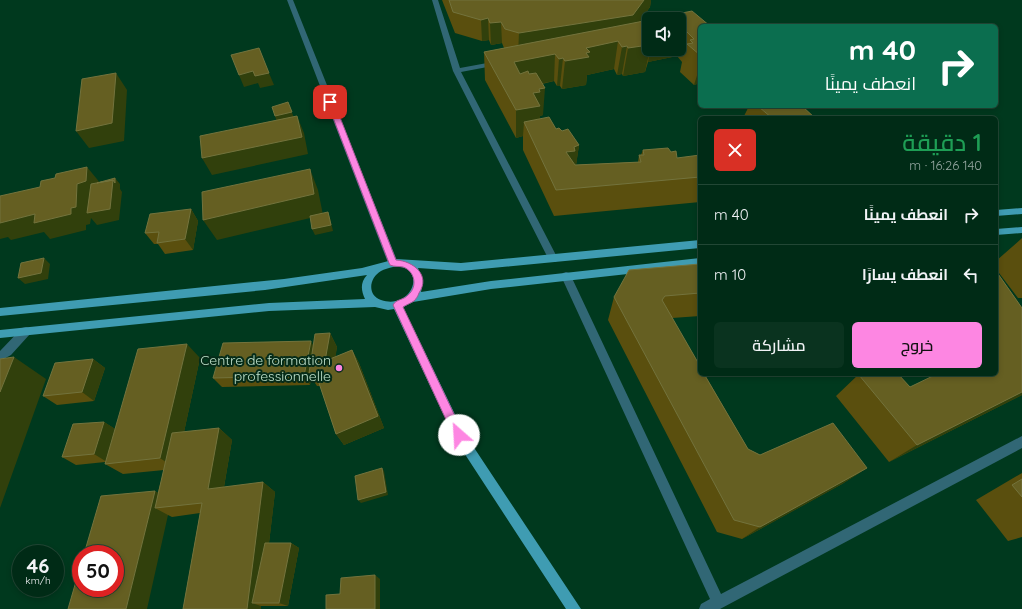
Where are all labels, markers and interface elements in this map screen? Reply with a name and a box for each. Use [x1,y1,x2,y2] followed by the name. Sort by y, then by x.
[642,12,686,56] map controls
[642,12,686,56] button: sound
[849,32,916,67] text: 40 m
[930,40,982,92] icon: right
[825,72,916,95] text: انعطف يمينًا
[313,85,347,119] pin
[319,91,341,113] icon: arrive
[902,127,982,157] text: 1 دقيقة
[714,129,756,171] button: close
[909,157,982,173] text: 140 m · 16:26
[960,204,982,226] icon: right
[714,205,749,224] text: 40 m
[864,205,948,224] text: انعطف يمينًا
[960,264,982,286] icon: left
[714,265,746,284] text: 10 m
[862,265,948,284] text: انعطف يسارًا
[714,322,844,368] button: مشاركة
[852,322,982,368] button: خروج
[200,351,331,385] place label: Centre de formation professionnelle
[334,363,344,373] marker: Centre de formation professionnelle
[438,414,480,456] position arrow
[72,545,124,597] speed limit sign: 50
[27,553,49,578] text: 46
[25,574,51,587] text: km/h

